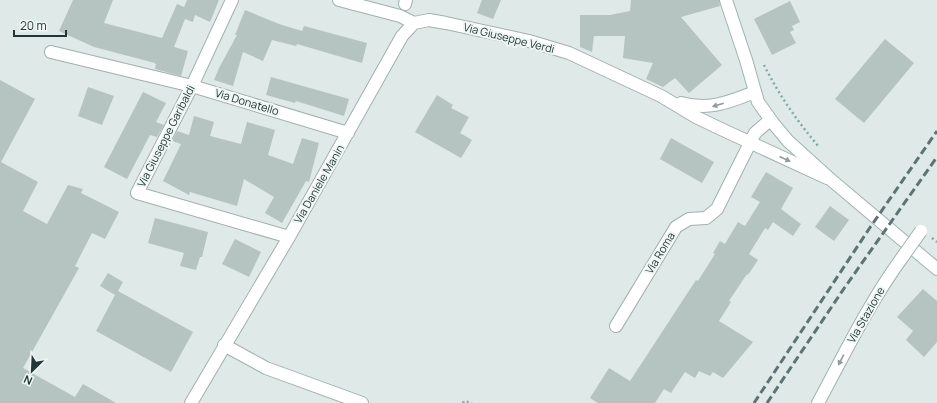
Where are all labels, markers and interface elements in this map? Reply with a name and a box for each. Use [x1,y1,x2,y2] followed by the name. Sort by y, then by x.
[14,12,66,38] scale bar
[20,17,47,34] text: 20 m
[462,19,556,56] street label: Via Giuseppe Verdi
[133,82,198,189] street label: Via Giuseppe Garibaldi
[213,85,281,118] street label: Via Donatello
[712,102,724,108] one-way arrow
[290,142,347,226] street label: Via Daniele Manin
[779,157,791,163] one-way arrow
[641,229,678,276] street label: Via Roma
[843,283,888,346] street label: Via Stazione
[12,351,52,391] north arrow
[837,355,844,366] one-way arrow
[21,372,34,389] text: N

